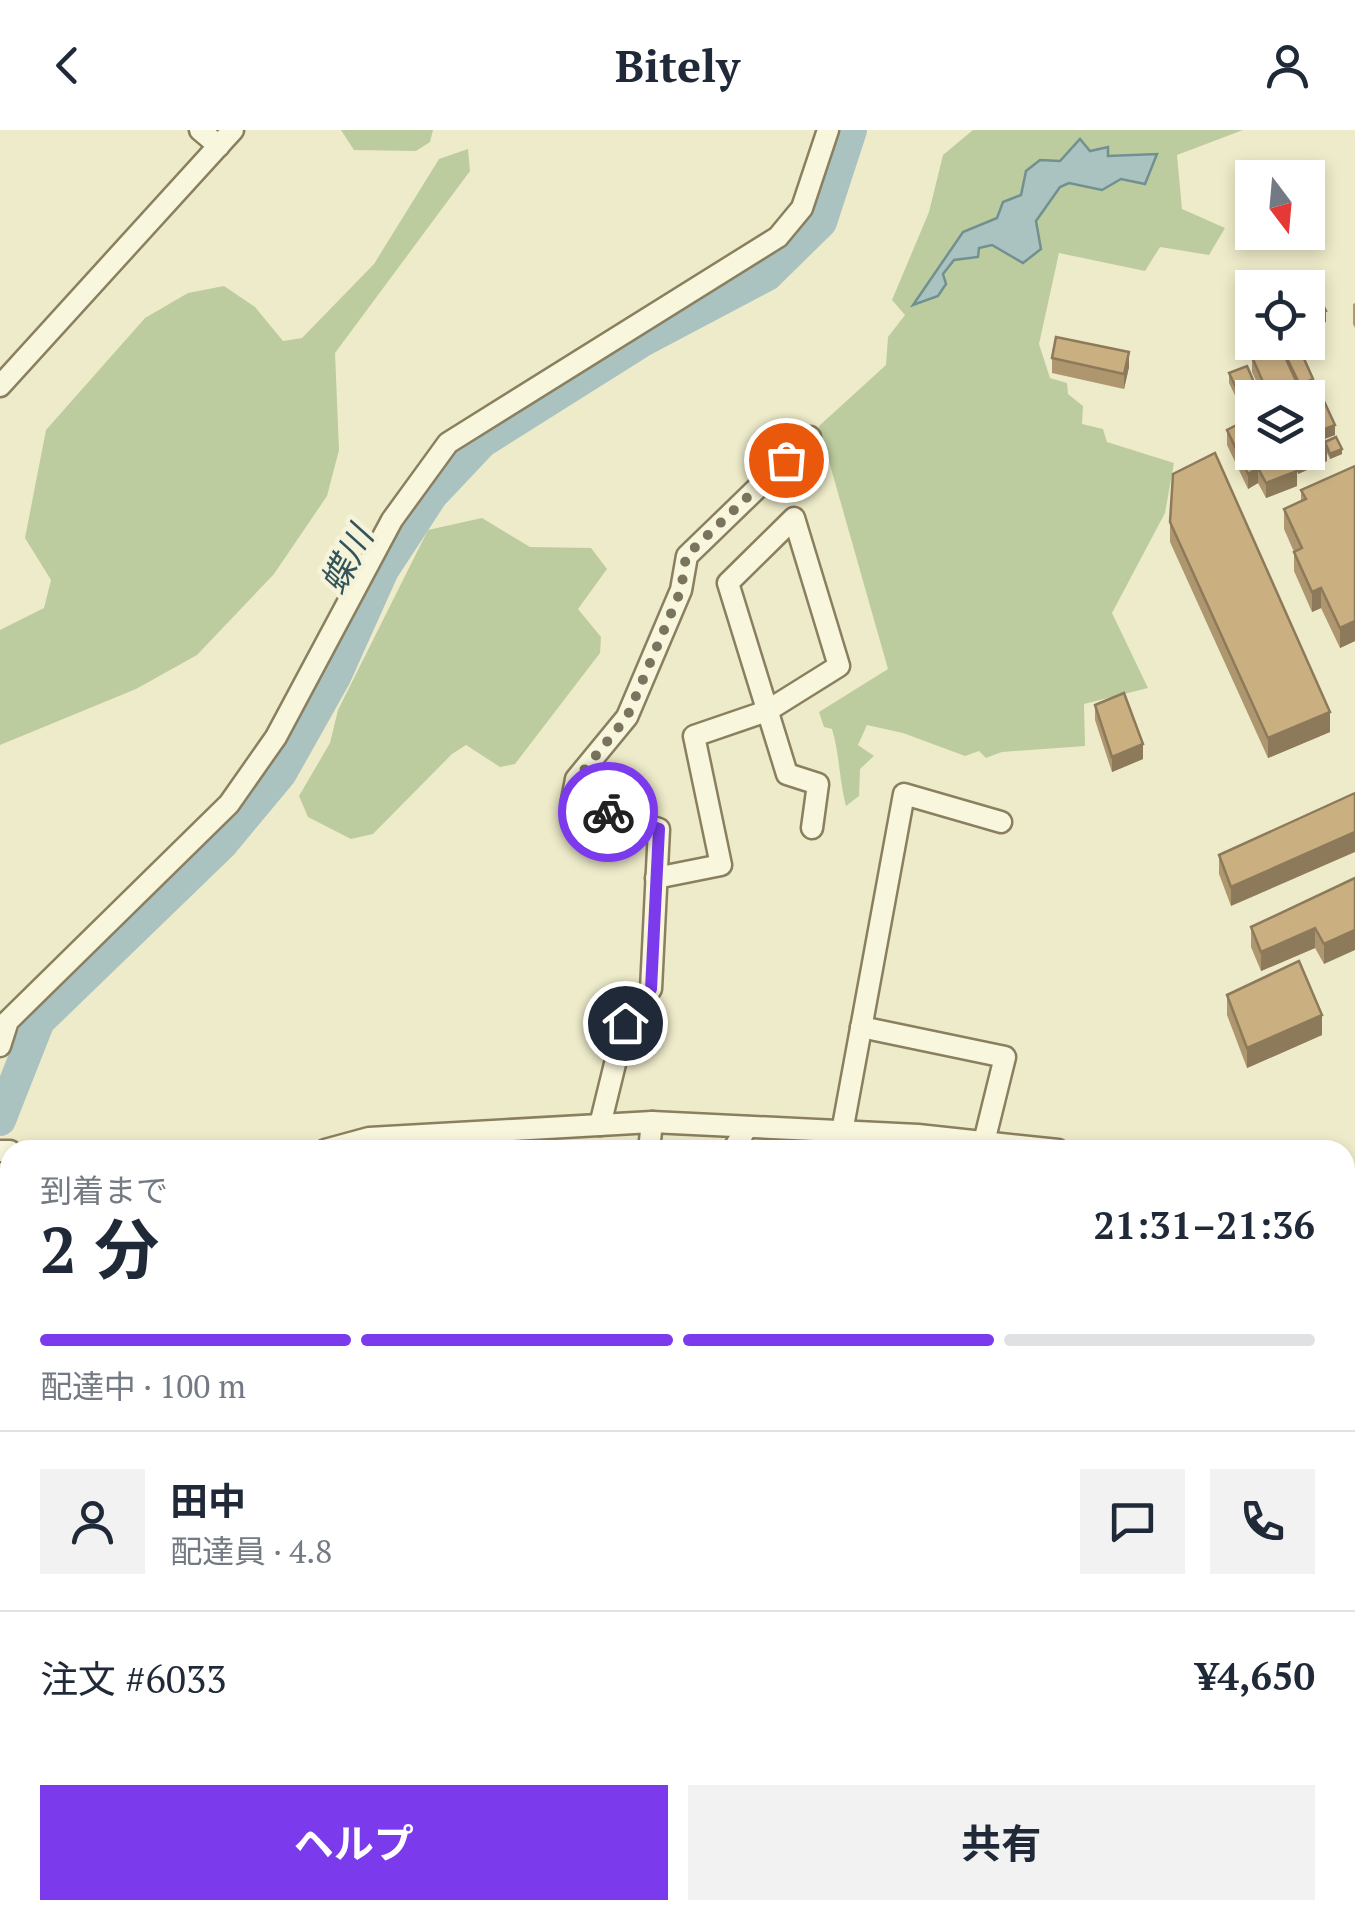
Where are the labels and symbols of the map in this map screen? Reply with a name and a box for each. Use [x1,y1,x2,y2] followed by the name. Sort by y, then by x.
[1235,160,1325,250] north arrow
[744,418,829,503] pin
[309,514,385,601] water label: 蝶川
[558,762,658,862] courier
[583,981,668,1066] pin

